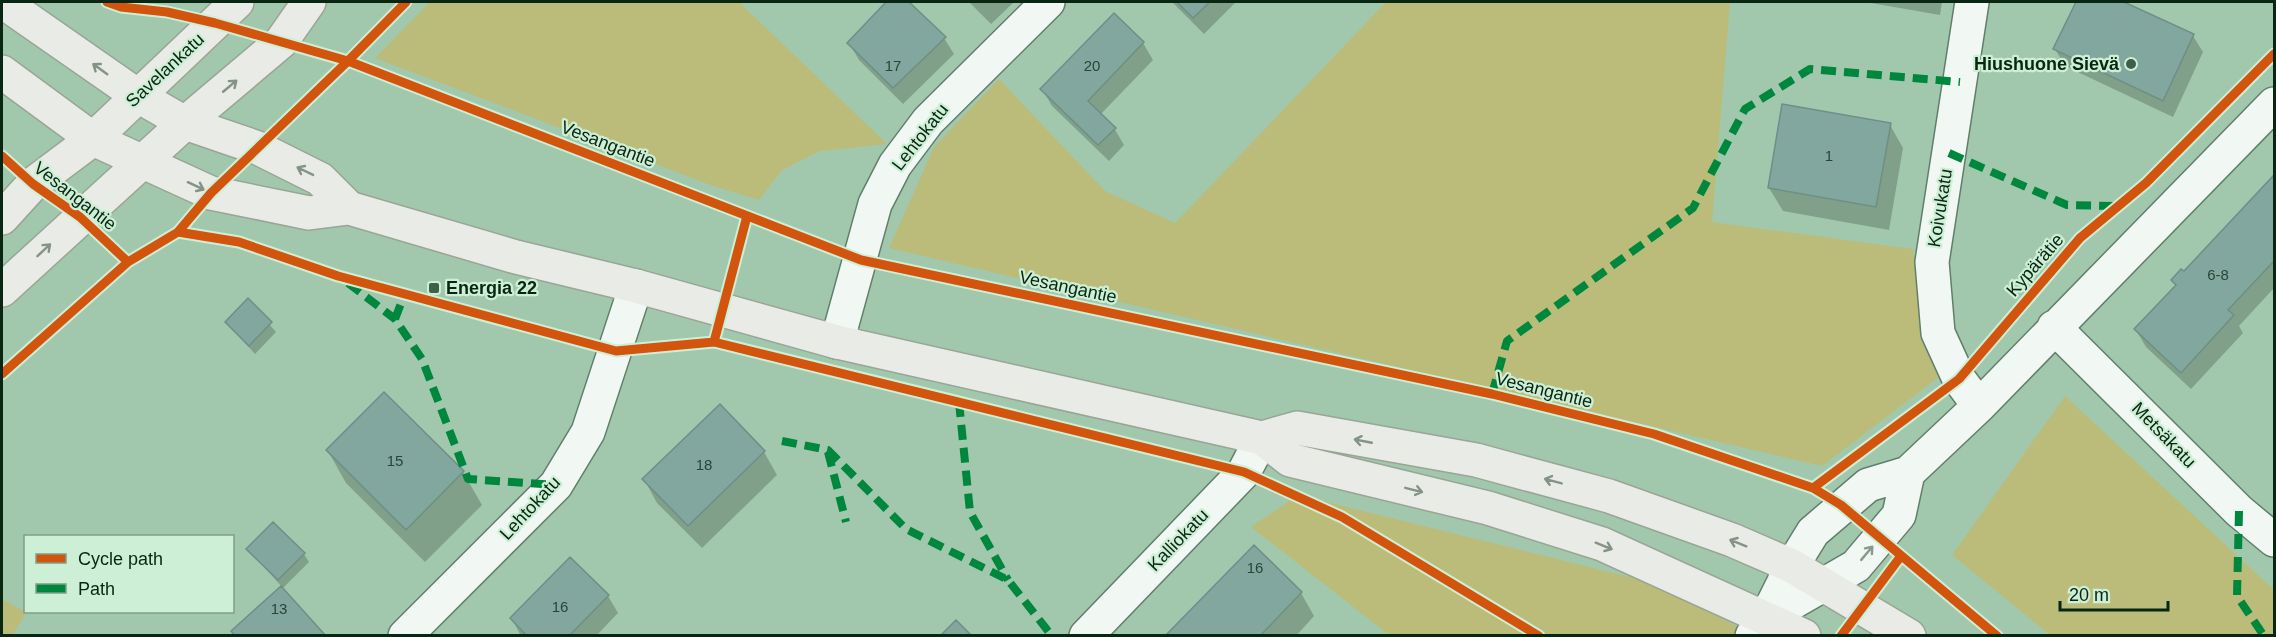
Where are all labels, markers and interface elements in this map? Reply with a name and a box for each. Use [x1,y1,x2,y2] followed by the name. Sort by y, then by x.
[122,29,208,111] street label: Savelankatu
[1974,54,2120,74] place label: Hiushuone Sievä
[885,57,901,74] house number: 17
[1084,57,1100,74] house number: 20
[2124,57,2138,71] marker: Hiushuone Sievä
[93,63,109,75] one-way arrow
[222,79,238,92] one-way arrow
[888,100,952,174] street label: Lehtokatu
[558,117,658,171] street label: Vesangantie
[1825,147,1833,164] house number: 1
[30,158,120,234] street label: Vesangantie
[296,165,314,176] one-way arrow
[1924,167,1956,249] street label: Koivukatu
[186,180,204,192] one-way arrow
[2003,230,2067,300] street label: Kypärätie
[37,243,52,257] one-way arrow
[2207,266,2229,283] house number: 6-8
[1017,267,1119,307] street label: Vesangantie
[446,278,537,298] place label: Energia 22
[427,281,441,295] marker: Energia 22
[1494,368,1594,412] street label: Vesangantie
[2128,398,2200,472] street label: Metsäkatu
[1353,435,1373,446] one-way arrow
[387,452,403,469] house number: 15
[696,456,712,473] house number: 18
[496,472,564,544] street label: Lehtokatu
[1544,475,1563,486] one-way arrow
[1404,485,1423,497] one-way arrow
[1144,505,1212,575] street label: Kalliokatu
[24,535,234,613] legend
[1729,537,1748,548] one-way arrow
[1594,541,1612,552] one-way arrow
[1860,546,1874,561] one-way arrow
[78,549,163,569] text: Cycle path
[1247,559,1263,576] house number: 16
[2060,574,2168,612] scale bar
[78,579,115,599] text: Path
[2069,585,2109,605] text: 20 m
[552,598,568,615] house number: 16
[271,600,287,617] house number: 13

